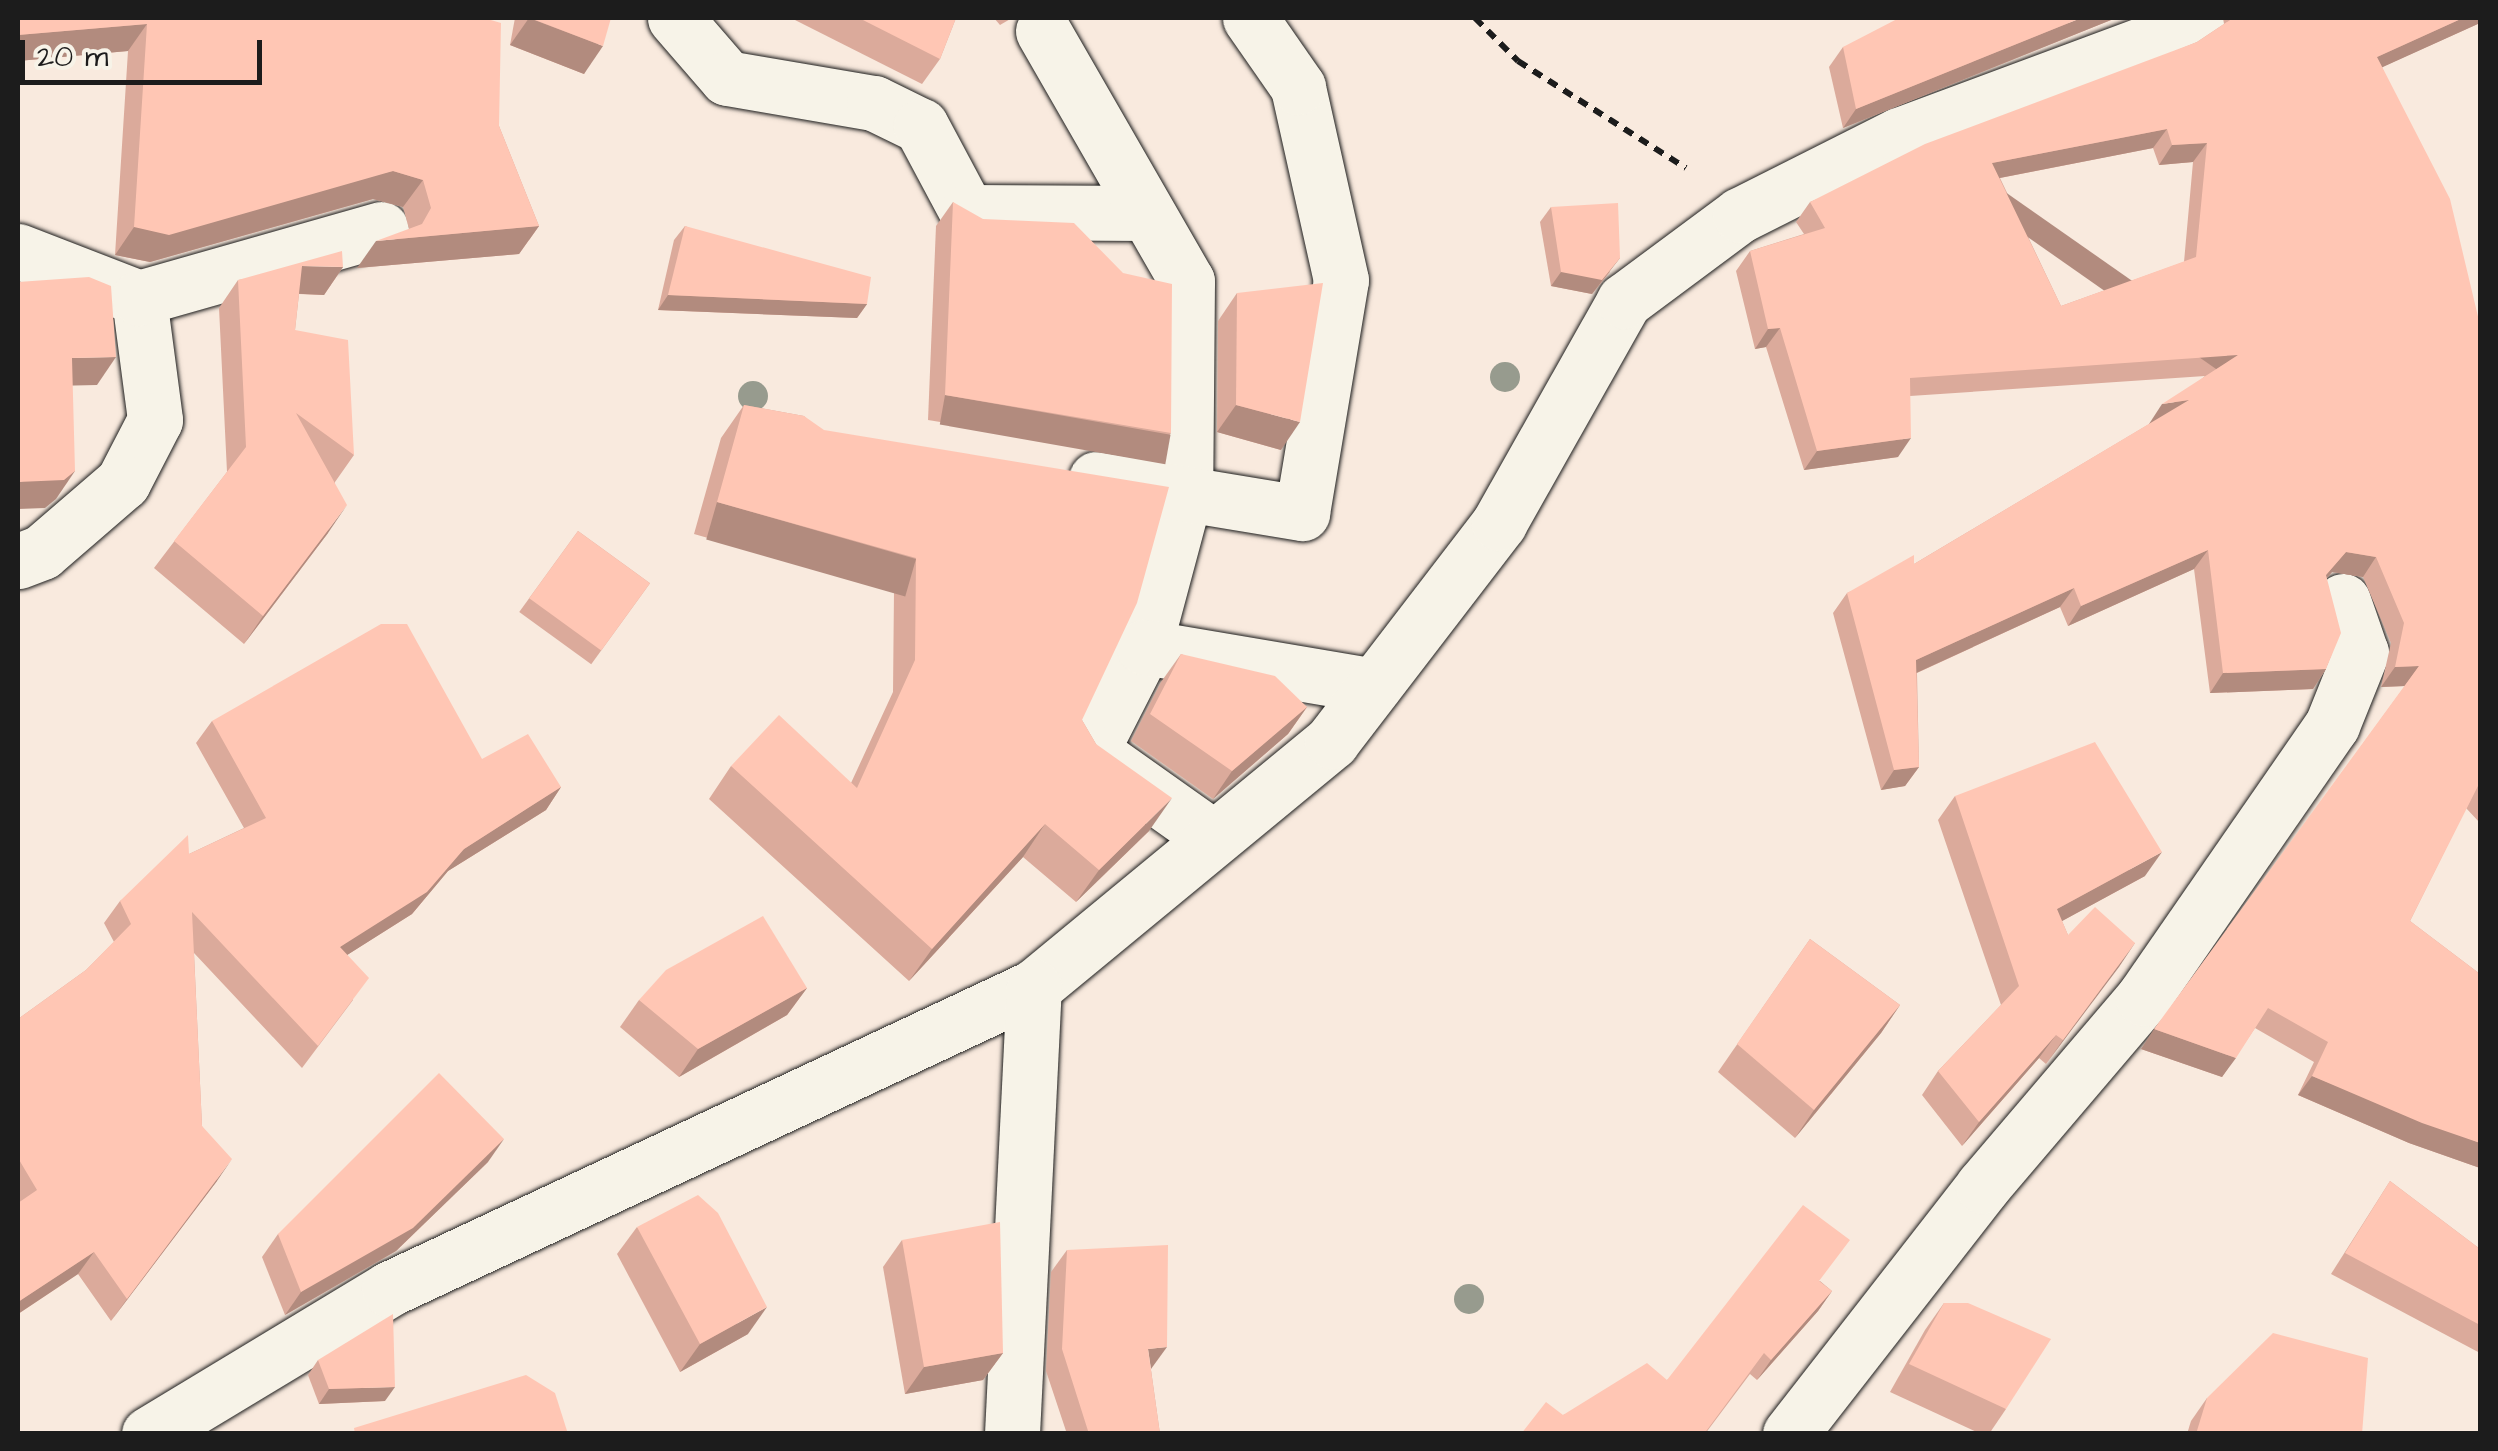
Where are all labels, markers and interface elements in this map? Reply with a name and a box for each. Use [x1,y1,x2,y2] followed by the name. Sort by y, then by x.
[25,20,268,82] scale bar
[37,36,108,78] text: 20 m

